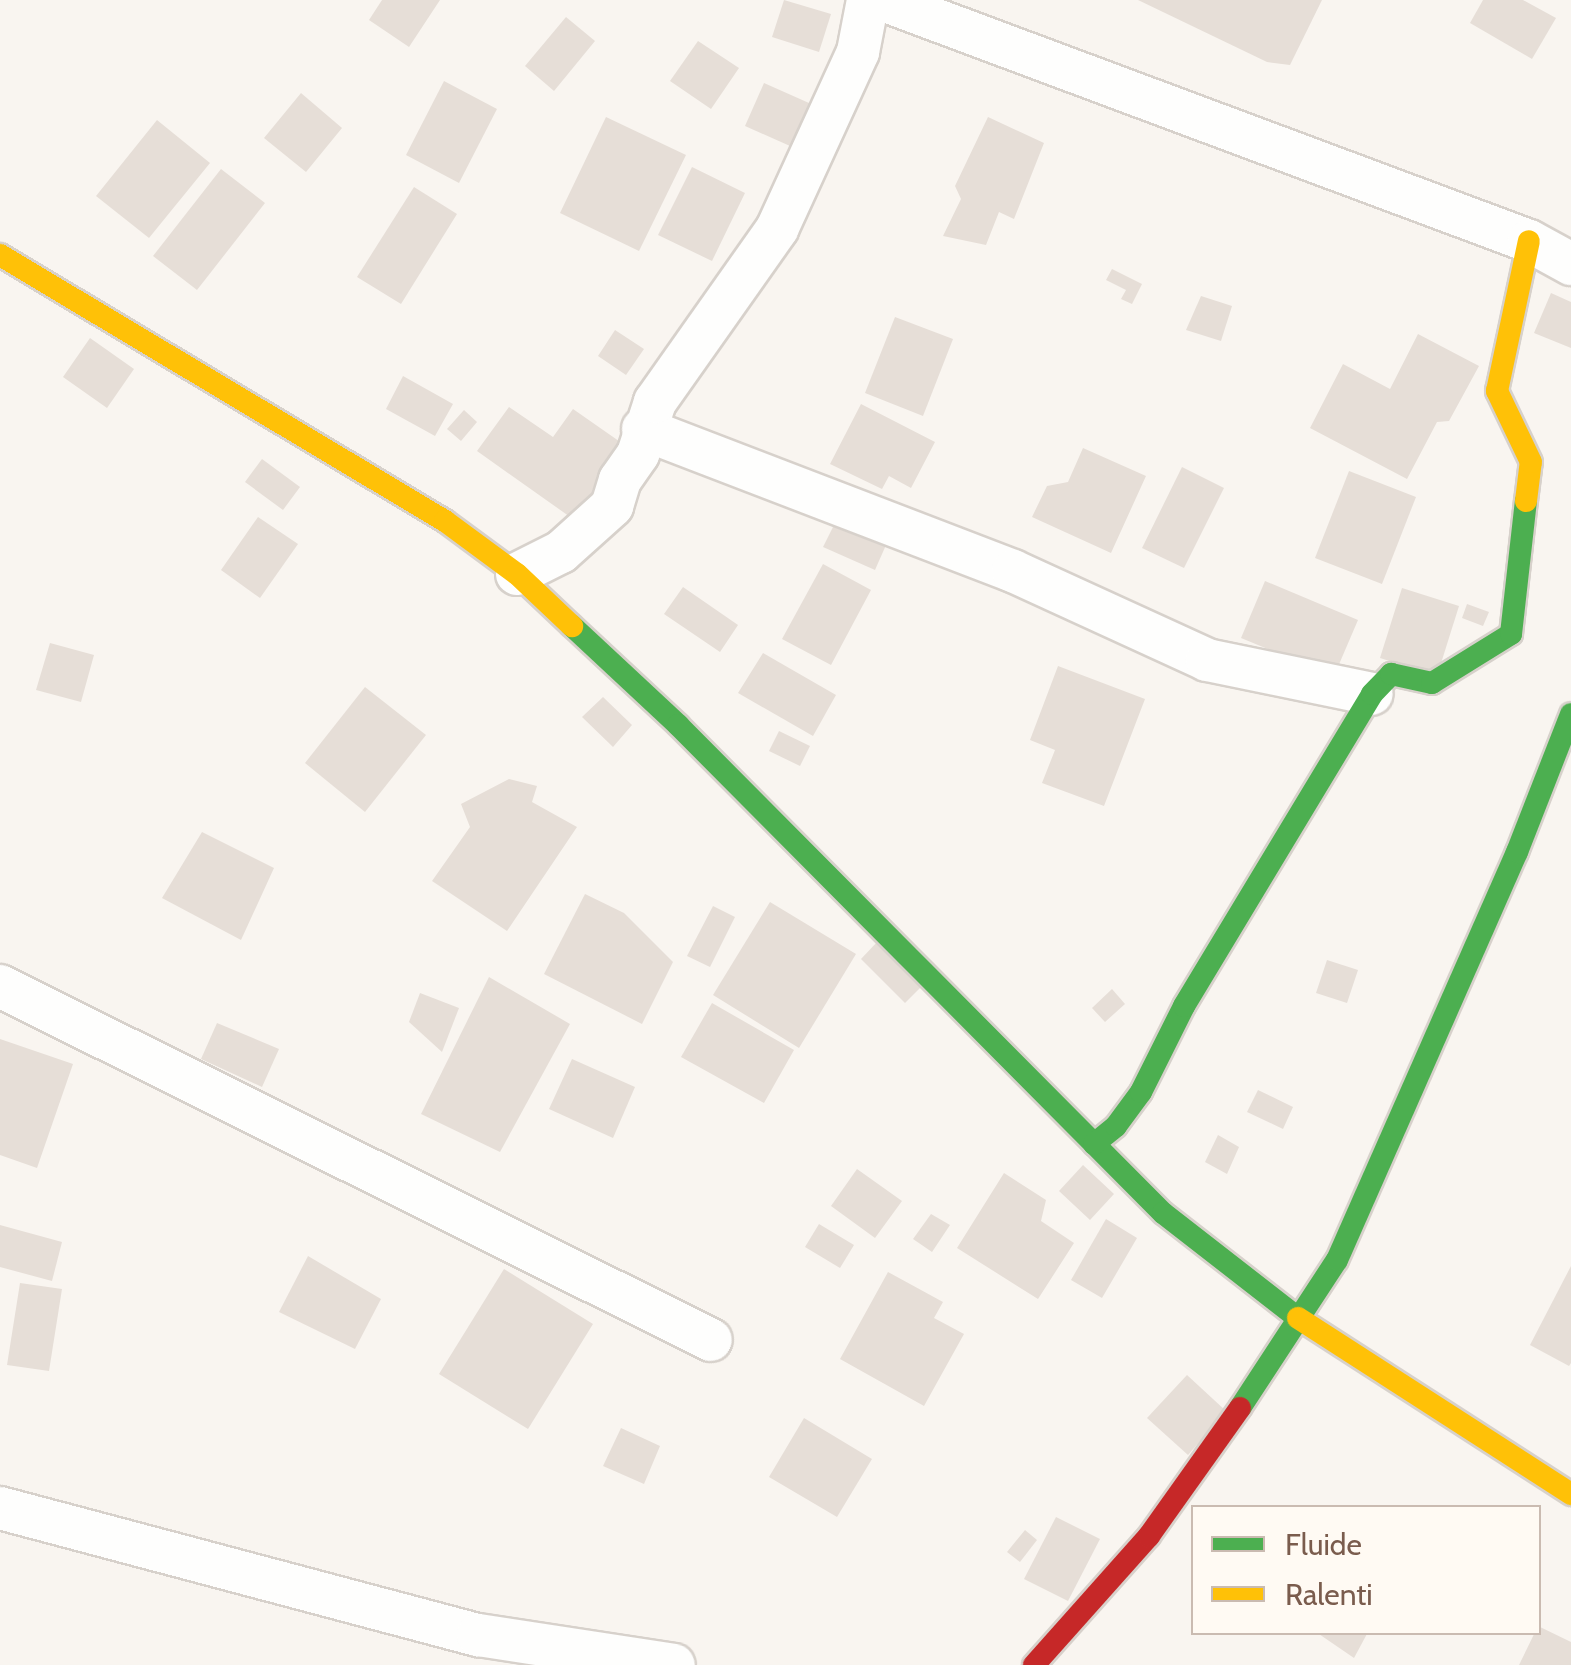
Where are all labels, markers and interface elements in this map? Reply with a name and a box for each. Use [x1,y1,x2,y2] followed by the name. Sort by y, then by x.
[1191,1505,1541,1635] legend
[1285,1526,1362,1563] text: Fluide
[1285,1576,1373,1613] text: Ralenti

